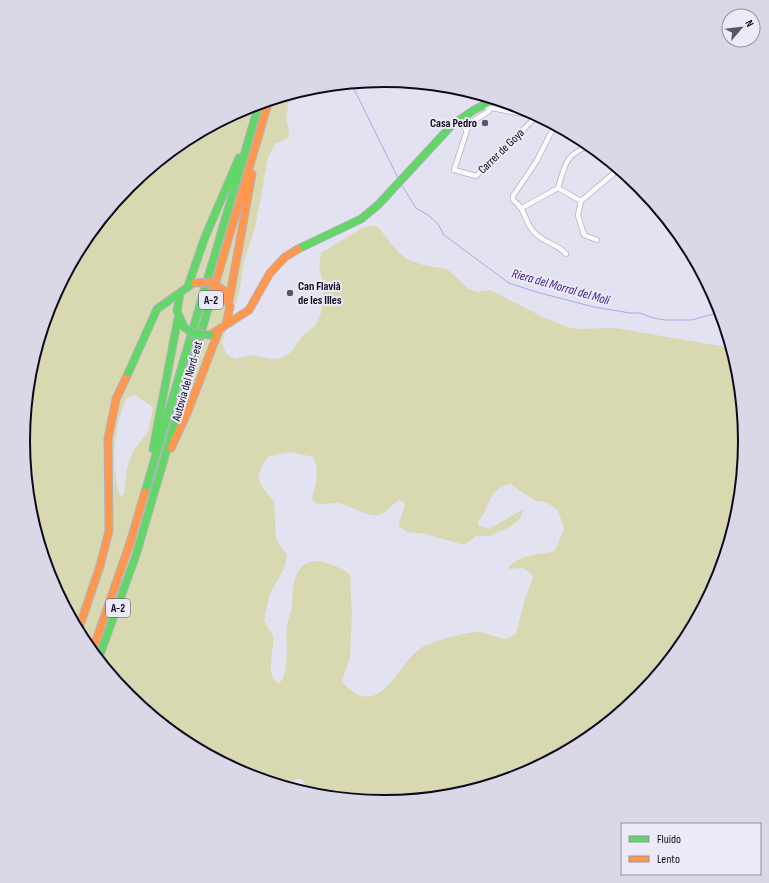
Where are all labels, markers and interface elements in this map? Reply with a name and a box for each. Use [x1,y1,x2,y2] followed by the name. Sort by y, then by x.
[721,8,761,48] north arrow
[742,18,757,29] text: N
[430,116,477,131] place label: Casa Pedro
[480,118,490,128] marker: Casa Pedro
[475,125,528,177] street label: Carrer de Goya
[510,265,613,309] water label: Riera del Morral del Molí
[298,279,342,308] place label: Can Flavià de les Illes
[285,288,295,298] marker: Can Flavià de les Illes
[199,291,223,309] road number: A-2
[169,339,206,424] street label: Autovia del Nord-est
[106,599,130,617] road number: A-2
[621,823,761,875] legend
[657,832,681,847] text: Fluido
[657,852,680,867] text: Lento

